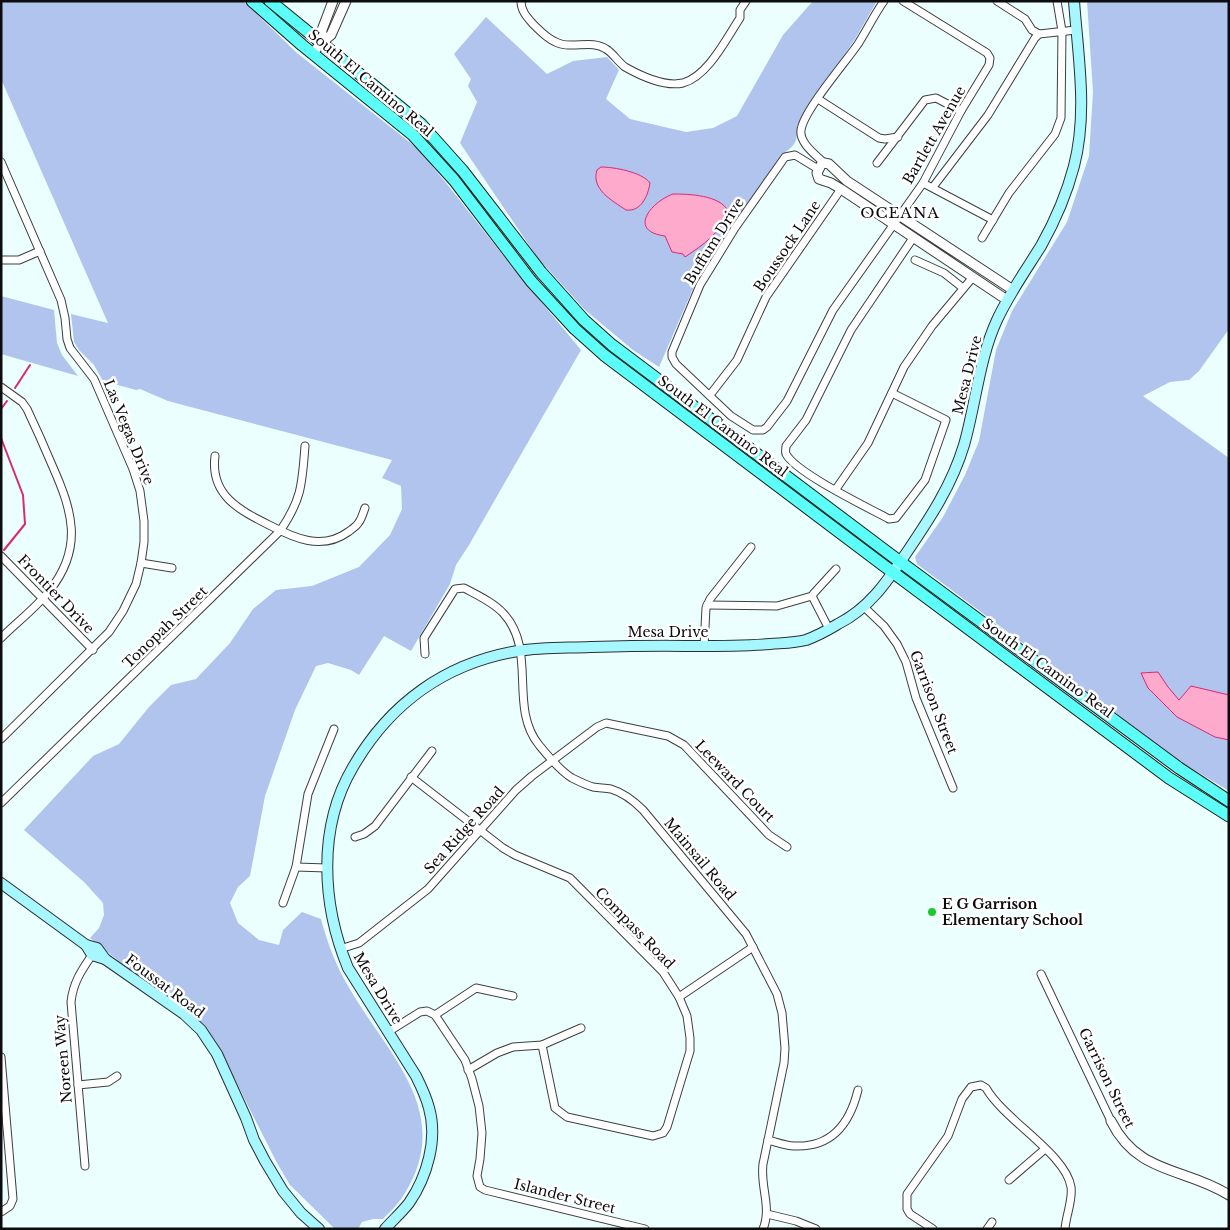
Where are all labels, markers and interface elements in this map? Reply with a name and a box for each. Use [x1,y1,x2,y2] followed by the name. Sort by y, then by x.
[305,25,438,141] street label: South El Camino Real
[899,83,969,187] street label: Bartlett Avenue
[680,194,748,288] street label: Buffum Drive
[750,197,824,295] street label: Boussock Lane
[860,203,940,222] district label: OCEANA
[948,334,986,416] street label: Mesa Drive
[654,371,792,481] street label: South El Camino Real
[100,377,158,487] street label: Las Vegas Drive
[14,551,98,637] street label: Frontier Drive
[119,582,212,672] street label: Tonopah Street
[979,614,1118,722] street label: South El Camino Real
[628,623,708,641] street label: Mesa Drive
[906,648,962,757] street label: Garrison Street
[691,736,779,826] street label: Leeward Court
[420,782,508,877] street label: Sea Ridge Road
[660,814,740,904] street label: Mainsail Road
[591,883,679,973] street label: Compass Road
[942,895,1083,929] place label: E G Garrison Elementary School
[926,906,938,918] marker: E G Garrison Elementary School
[349,949,407,1027] street label: Mesa Drive
[122,950,209,1022] street label: Foussat Road
[50,1014,76,1104] street label: Noreen Way
[1075,1025,1139,1132] street label: Garrison Street
[512,1175,618,1217] street label: Islander Street

